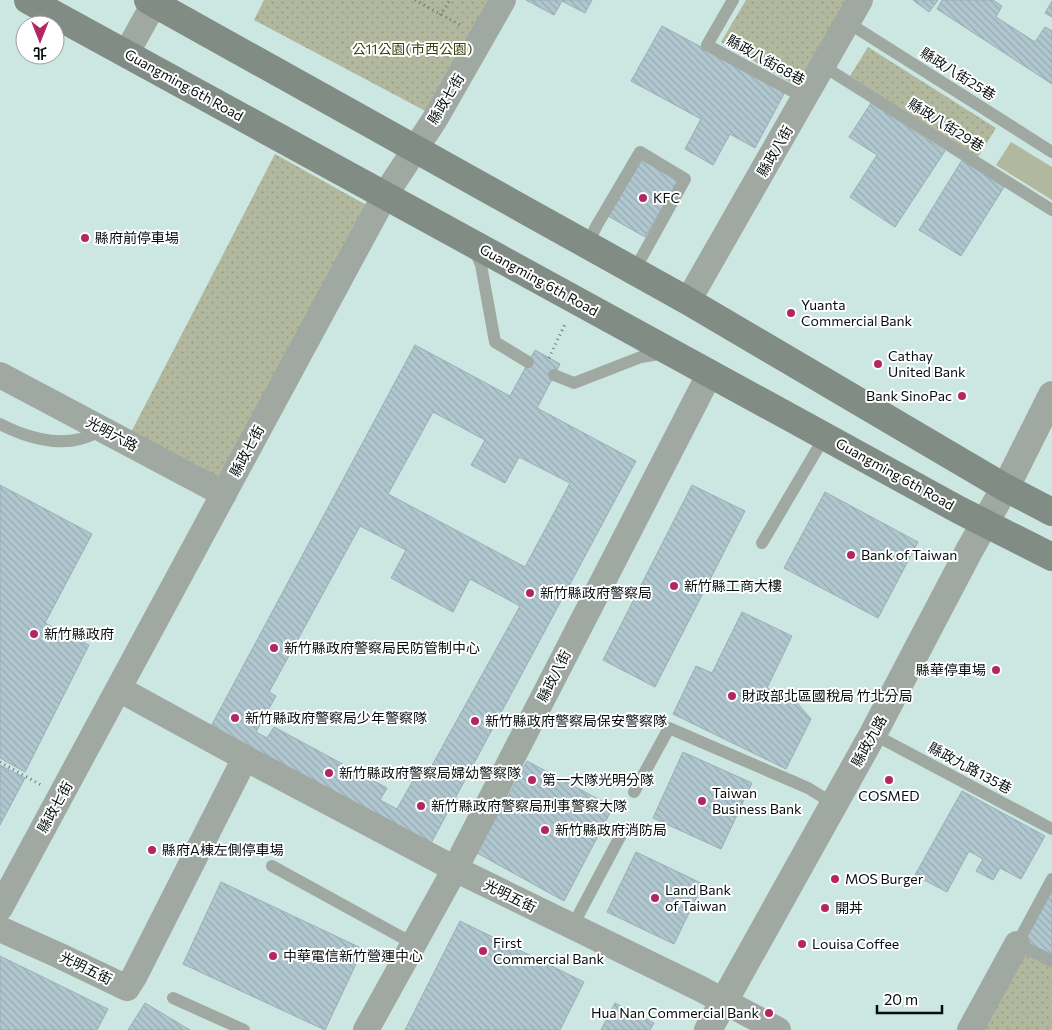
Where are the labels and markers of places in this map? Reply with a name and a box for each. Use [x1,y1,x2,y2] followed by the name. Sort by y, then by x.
[653,189,680,206] place label: KFC
[637,192,649,204] marker: KFC
[95,229,179,246] place label: 縣府前停車場
[79,232,91,244] marker: 縣府前停車場
[801,296,913,329] place label: Yuanta Commercial Bank
[785,307,797,319] marker: Yuanta Commercial Bank
[888,347,966,380] place label: Cathay United Bank
[872,358,884,370] marker: Cathay United Bank
[866,387,952,404] place label: Bank SinoPac
[956,390,968,402] marker: Bank SinoPac
[861,546,957,563] place label: Bank of Taiwan
[845,549,857,561] marker: Bank of Taiwan
[684,577,782,594] place label: 新竹縣工商大樓
[668,580,680,592] marker: 新竹縣工商大樓
[540,584,652,601] place label: 新竹縣政府警察局
[524,587,536,599] marker: 新竹縣政府警察局
[44,625,114,642] place label: 新竹縣政府
[28,628,40,640] marker: 新竹縣政府
[284,639,480,656] place label: 新竹縣政府警察局民防管制中心
[268,642,280,654] marker: 新竹縣政府警察局民防管制中心
[916,661,986,678] place label: 縣華停車場
[990,664,1002,676] marker: 縣華停車場
[742,687,913,704] place label: 財政部北區國稅局 竹北分局
[726,690,738,702] marker: 財政部北區國稅局 竹北分局
[245,709,427,726] place label: 新竹縣政府警察局少年警察隊
[229,712,241,724] marker: 新竹縣政府警察局少年警察隊
[485,712,667,729] place label: 新竹縣政府警察局保安警察隊
[469,715,481,727] marker: 新竹縣政府警察局保安警察隊
[339,764,521,781] place label: 新竹縣政府警察局婦幼警察隊
[323,767,335,779] marker: 新竹縣政府警察局婦幼警察隊
[542,771,654,788] place label: 第一大隊光明分隊
[526,774,538,786] marker: 第一大隊光明分隊
[883,774,895,786] marker: COSMED
[712,784,802,817] place label: Taiwan Business Bank
[858,787,920,804] place label: COSMED
[696,795,708,807] marker: Taiwan Business Bank
[431,797,627,814] place label: 新竹縣政府警察局刑事警察大隊
[415,800,427,812] marker: 新竹縣政府警察局刑事警察大隊
[555,821,667,838] place label: 新竹縣政府消防局
[539,824,551,836] marker: 新竹縣政府消防局
[162,841,284,858] place label: 縣府A棟左側停車場
[146,844,158,856] marker: 縣府A棟左側停車場
[845,870,924,887] place label: MOS Burger
[829,873,841,885] marker: MOS Burger
[665,881,732,914] place label: Land Bank of Taiwan
[649,892,661,904] marker: Land Bank of Taiwan
[835,899,863,916] place label: 開丼
[819,902,831,914] marker: 開丼
[493,934,605,967] place label: First Commercial Bank
[812,935,899,952] place label: Louisa Coffee
[796,938,808,950] marker: Louisa Coffee
[477,945,489,957] marker: First Commercial Bank
[283,947,423,964] place label: 中華電信新竹營運中心
[267,950,279,962] marker: 中華電信新竹營運中心
[591,1004,759,1021] place label: Hua Nan Commercial Bank
[763,1007,775,1019] marker: Hua Nan Commercial Bank

